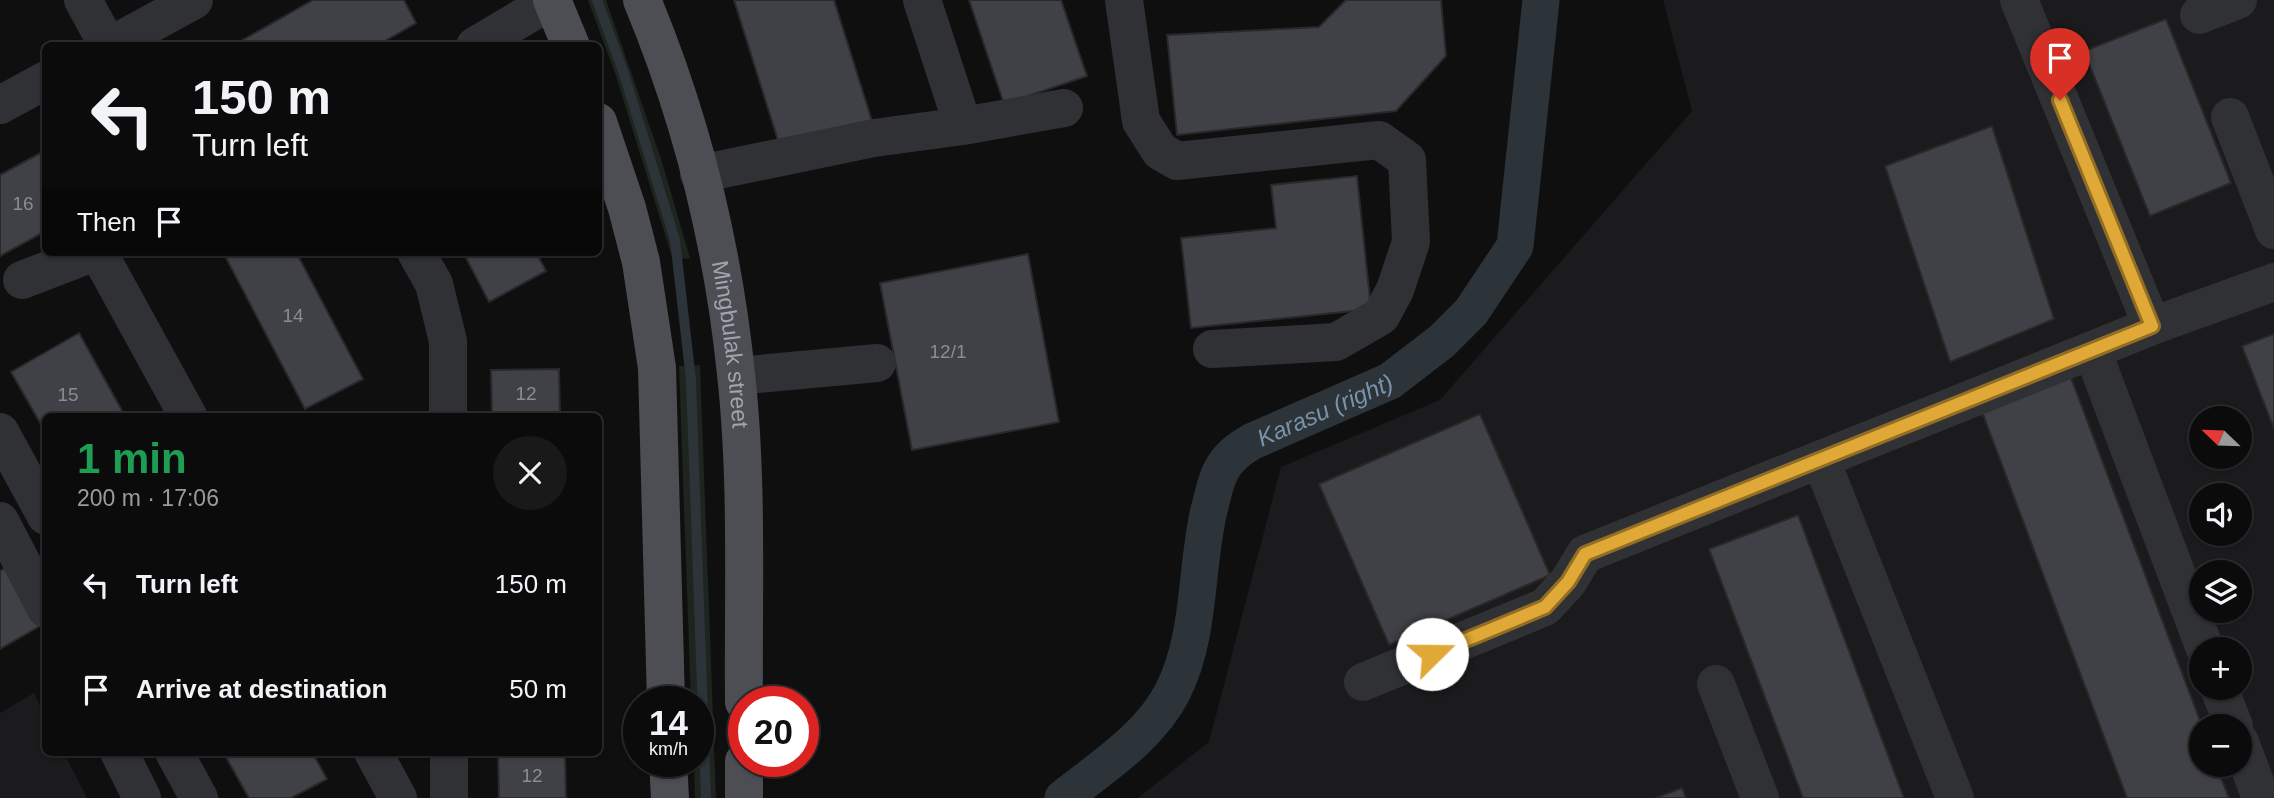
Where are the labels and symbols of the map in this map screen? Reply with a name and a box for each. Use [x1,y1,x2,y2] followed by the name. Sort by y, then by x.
[2030,28,2090,100] pin
[12,193,34,214] house number: 16
[707,258,754,430] street label: Mingbulak street
[282,305,304,326] house number: 14
[930,341,966,362] house number: 12/1
[1253,368,1397,451] water label: Karasu (right)
[515,383,537,404] house number: 12
[57,384,79,405] house number: 15
[2189,406,2252,469] north arrow
[1395,617,1469,691] position arrow
[728,686,819,777] speed limit sign: 20
[521,765,543,786] house number: 12

